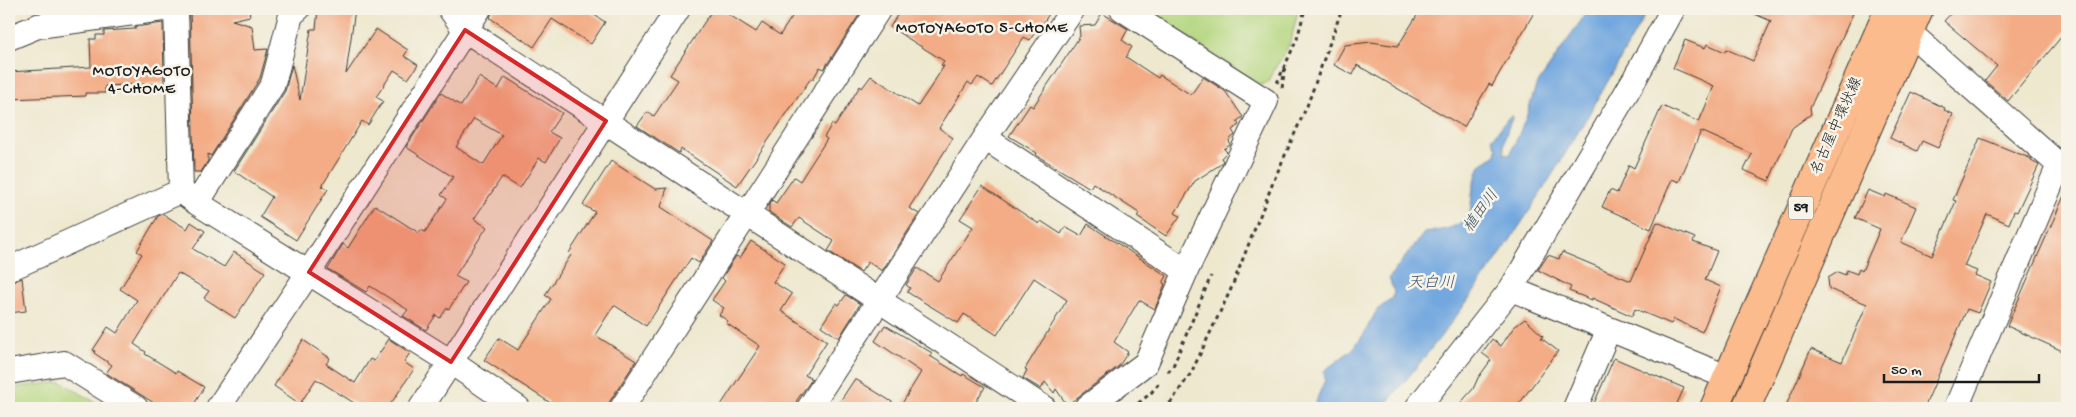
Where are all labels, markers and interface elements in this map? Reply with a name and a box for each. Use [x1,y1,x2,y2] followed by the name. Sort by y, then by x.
[896,20,1068,39] district label: MOTOYAGOTO 5-CHOME
[93,63,191,100] district label: MOTOYAGOTO 4-CHOME
[1807,74,1867,178] street label: 名古屋中環状線
[1459,186,1504,237] water label: 植田川
[1788,197,1814,220] road number: 59
[1407,274,1455,294] water label: 天白川
[1884,352,2038,384] scale bar
[1891,362,1922,380] text: 50 m

